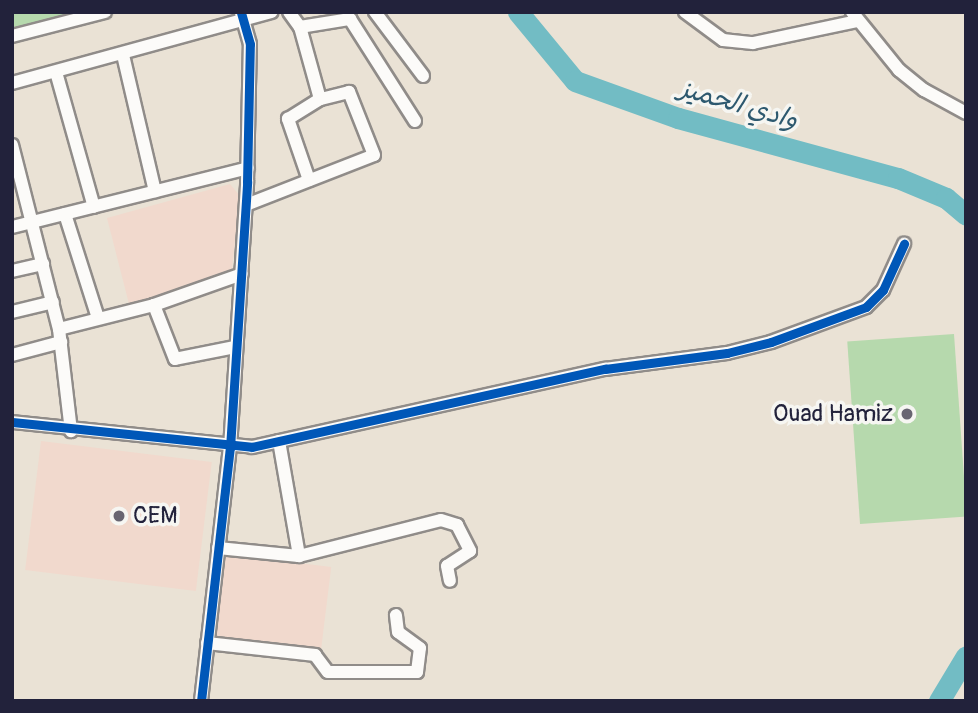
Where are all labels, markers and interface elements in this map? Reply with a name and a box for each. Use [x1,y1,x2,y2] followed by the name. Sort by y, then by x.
[675,73,801,137] water label: وادي الحميز
[773,400,893,428] place label: Ouad Hamiz
[899,406,915,422] marker: Ouad Hamiz
[133,502,178,530] place label: CEM
[111,508,127,524] marker: CEM

